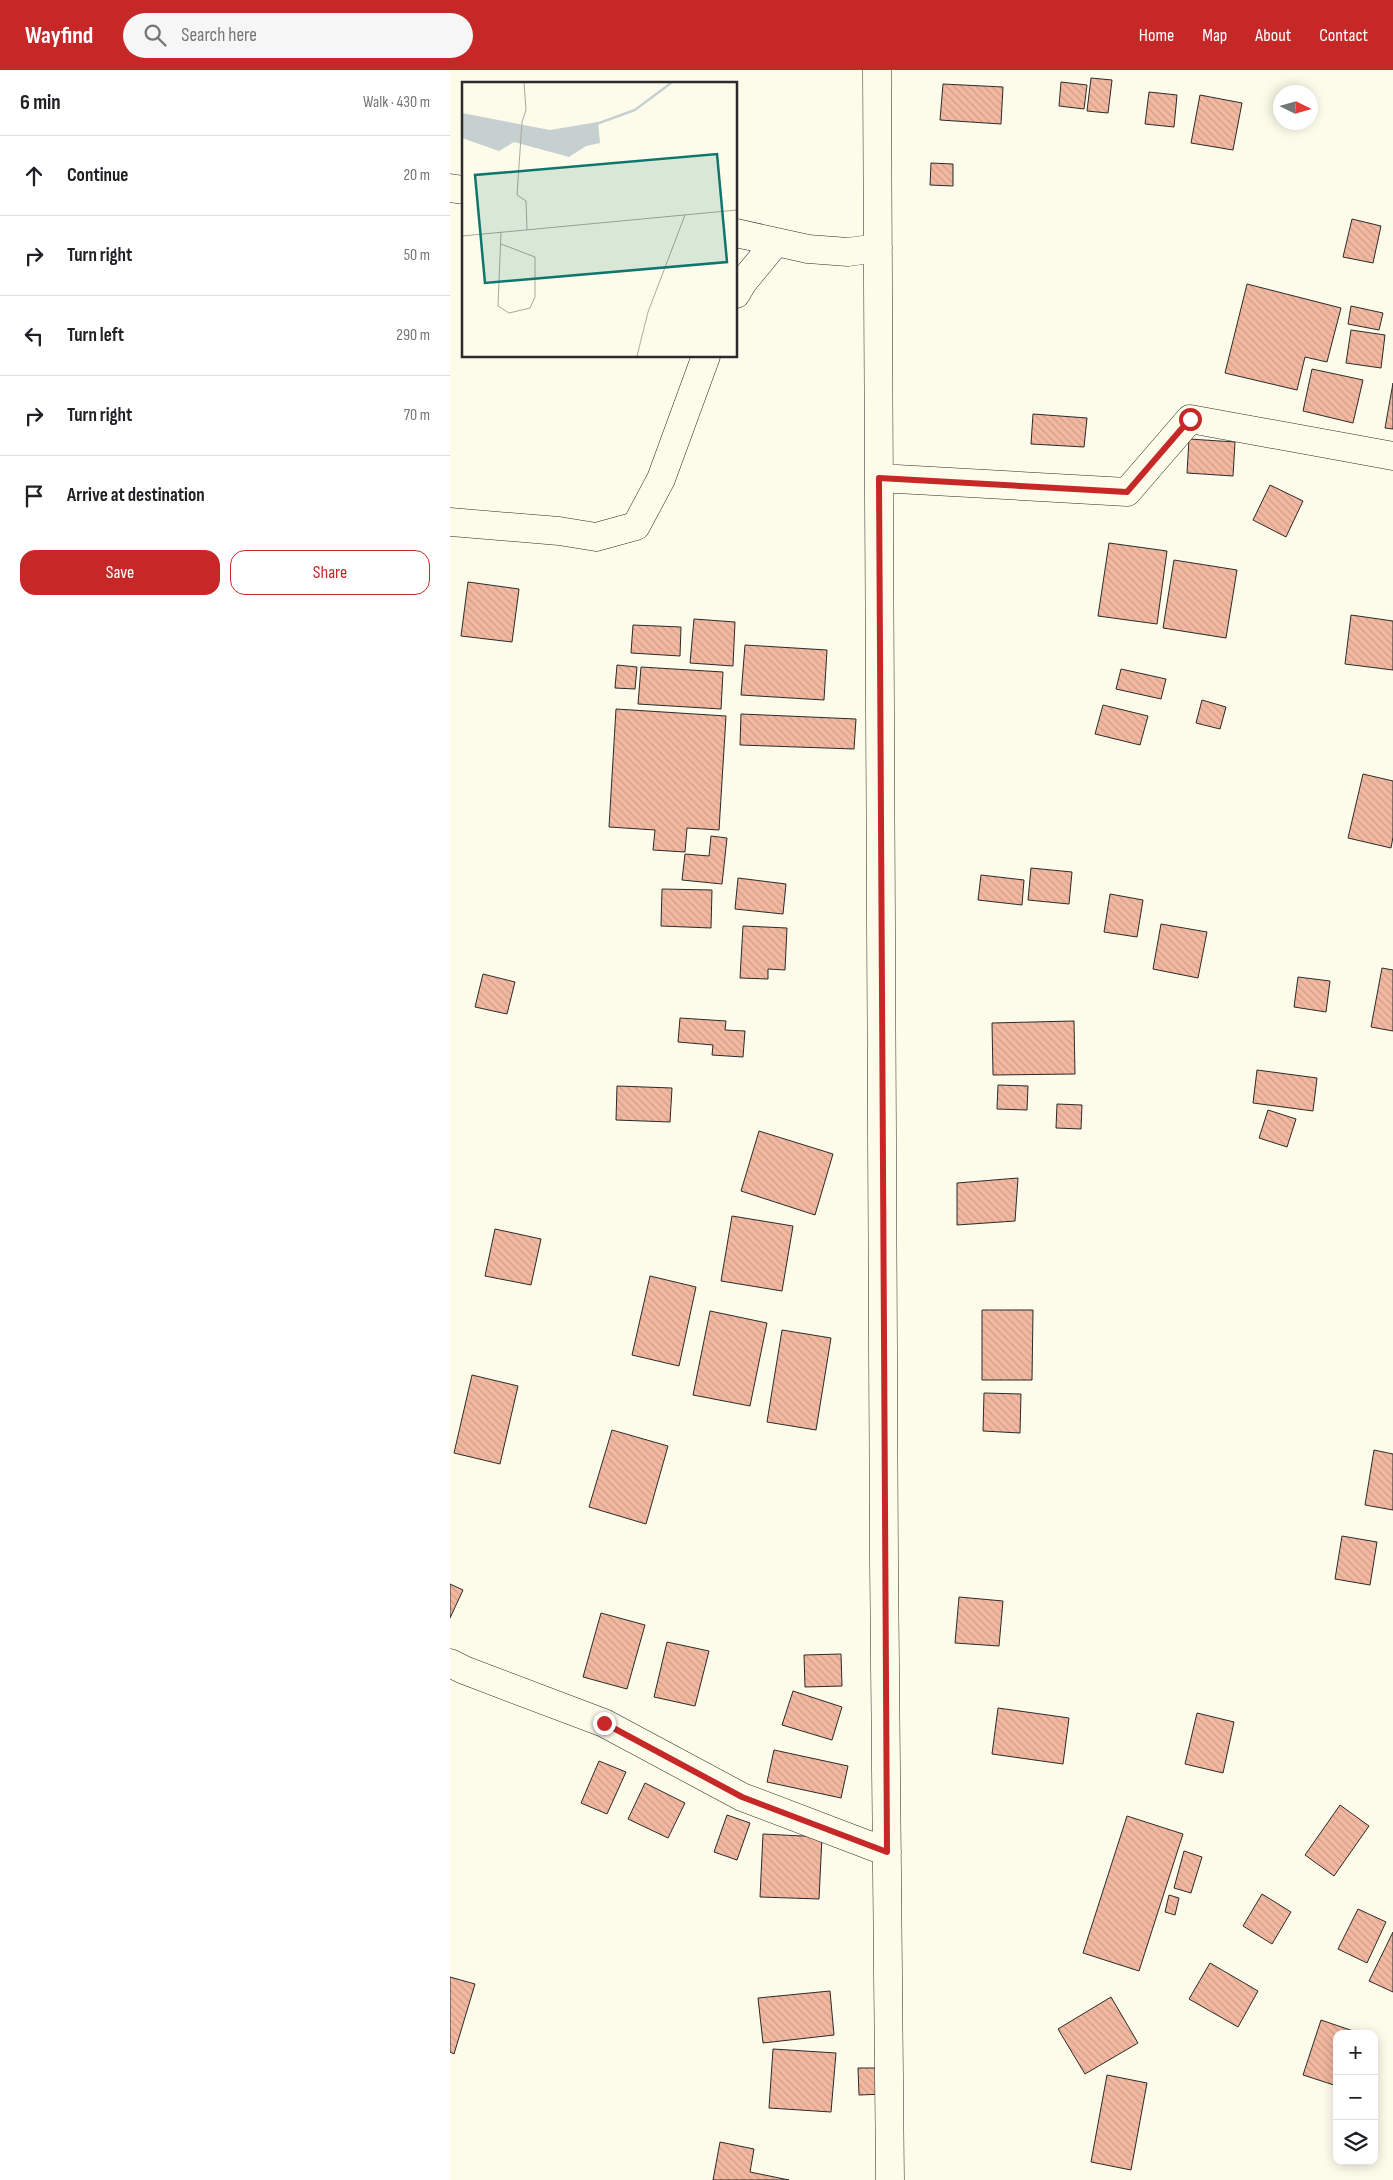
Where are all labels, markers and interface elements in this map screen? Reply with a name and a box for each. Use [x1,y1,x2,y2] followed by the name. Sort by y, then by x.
[123,13,473,58] search box
[25,21,93,50] text: Wayfind
[141,21,169,49] icon: search
[181,24,257,47] text: Search here
[1139,25,1174,46] text: Home
[1202,25,1227,46] text: Map
[1255,25,1291,46] text: About
[1319,25,1368,46] text: Contact
[462,82,738,358] inset map
[1273,85,1318,130] north arrow
[20,90,61,115] text: 6 min
[363,93,430,112] text: Walk · 430 m
[20,162,48,190] icon: ahead
[67,164,128,187] text: Continue
[403,166,430,185] text: 20 m
[20,242,48,270] icon: right
[67,244,132,267] text: Turn right
[404,246,430,265] text: 50 m
[20,322,48,350] icon: left
[67,324,124,347] text: Turn left
[396,326,430,345] text: 290 m
[20,402,48,430] icon: right
[67,404,132,427] text: Turn right
[404,406,430,425] text: 70 m
[1179,408,1202,431] route start
[20,482,48,510] icon: arrive
[67,484,205,507] text: Arrive at destination
[20,550,220,595] button: Save
[230,550,430,595] button: Share
[593,1712,616,1735] route end
[1333,2030,1378,2165] map controls
[1333,2030,1378,2075] button: +
[1333,2075,1378,2120] button: −
[1333,2120,1378,2165] button: layers

